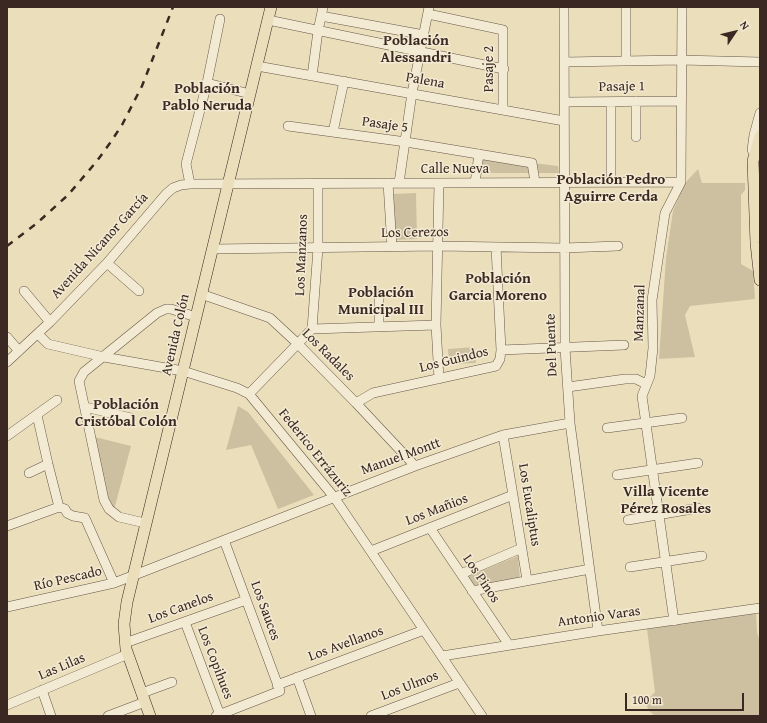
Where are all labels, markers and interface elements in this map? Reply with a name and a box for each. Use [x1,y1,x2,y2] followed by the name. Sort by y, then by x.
[715,12,755,52] north arrow
[736,18,753,33] text: N
[380,32,452,67] district label: Población Alessandri
[481,46,497,92] street label: Pasaje 2
[404,69,446,93] street label: Palena
[599,78,645,96] street label: Pasaje 1
[162,80,252,115] district label: Población Pablo Neruda
[361,113,409,137] street label: Pasaje 5
[421,161,489,177] street label: Calle Nueva
[557,171,665,206] district label: Población Pedro Aguirre Cerda
[48,190,152,302] street label: Avenida Nicanor García
[292,214,312,296] street label: Los Manzanos
[381,224,449,242] street label: Los Cerezos
[449,270,547,305] district label: Población Garcia Moreno
[338,284,424,319] district label: Población Municipal III
[631,284,649,342] street label: Manzanal
[158,292,194,378] street label: Avenida Colón
[543,313,561,377] street label: Del Puente
[298,325,358,385] street label: Los Radales
[418,343,490,377] street label: Los Guindos
[75,396,177,431] district label: Población Cristóbal Colón
[275,406,355,500] street label: Federico Errázuriz
[359,435,443,479] street label: Manuel Montt
[514,462,544,548] street label: Los Eucaliptus
[621,483,711,518] district label: Villa Vicente Pérez Rosales
[404,490,470,530] street label: Los Mañios
[459,552,503,606] street label: Los Pinos
[32,563,104,595] street label: Río Pescado
[247,579,283,643] street label: Los Sauces
[146,588,216,628] street label: Los Canelos
[557,603,641,631] street label: Antonio Varas
[306,623,386,665] street label: Los Avellanos
[193,624,237,702] street label: Los Copihues
[36,650,88,684] street label: Las Lilas
[379,667,441,705] street label: Los Ulmos
[627,685,746,711] scale bar
[632,691,662,708] text: 100 m

